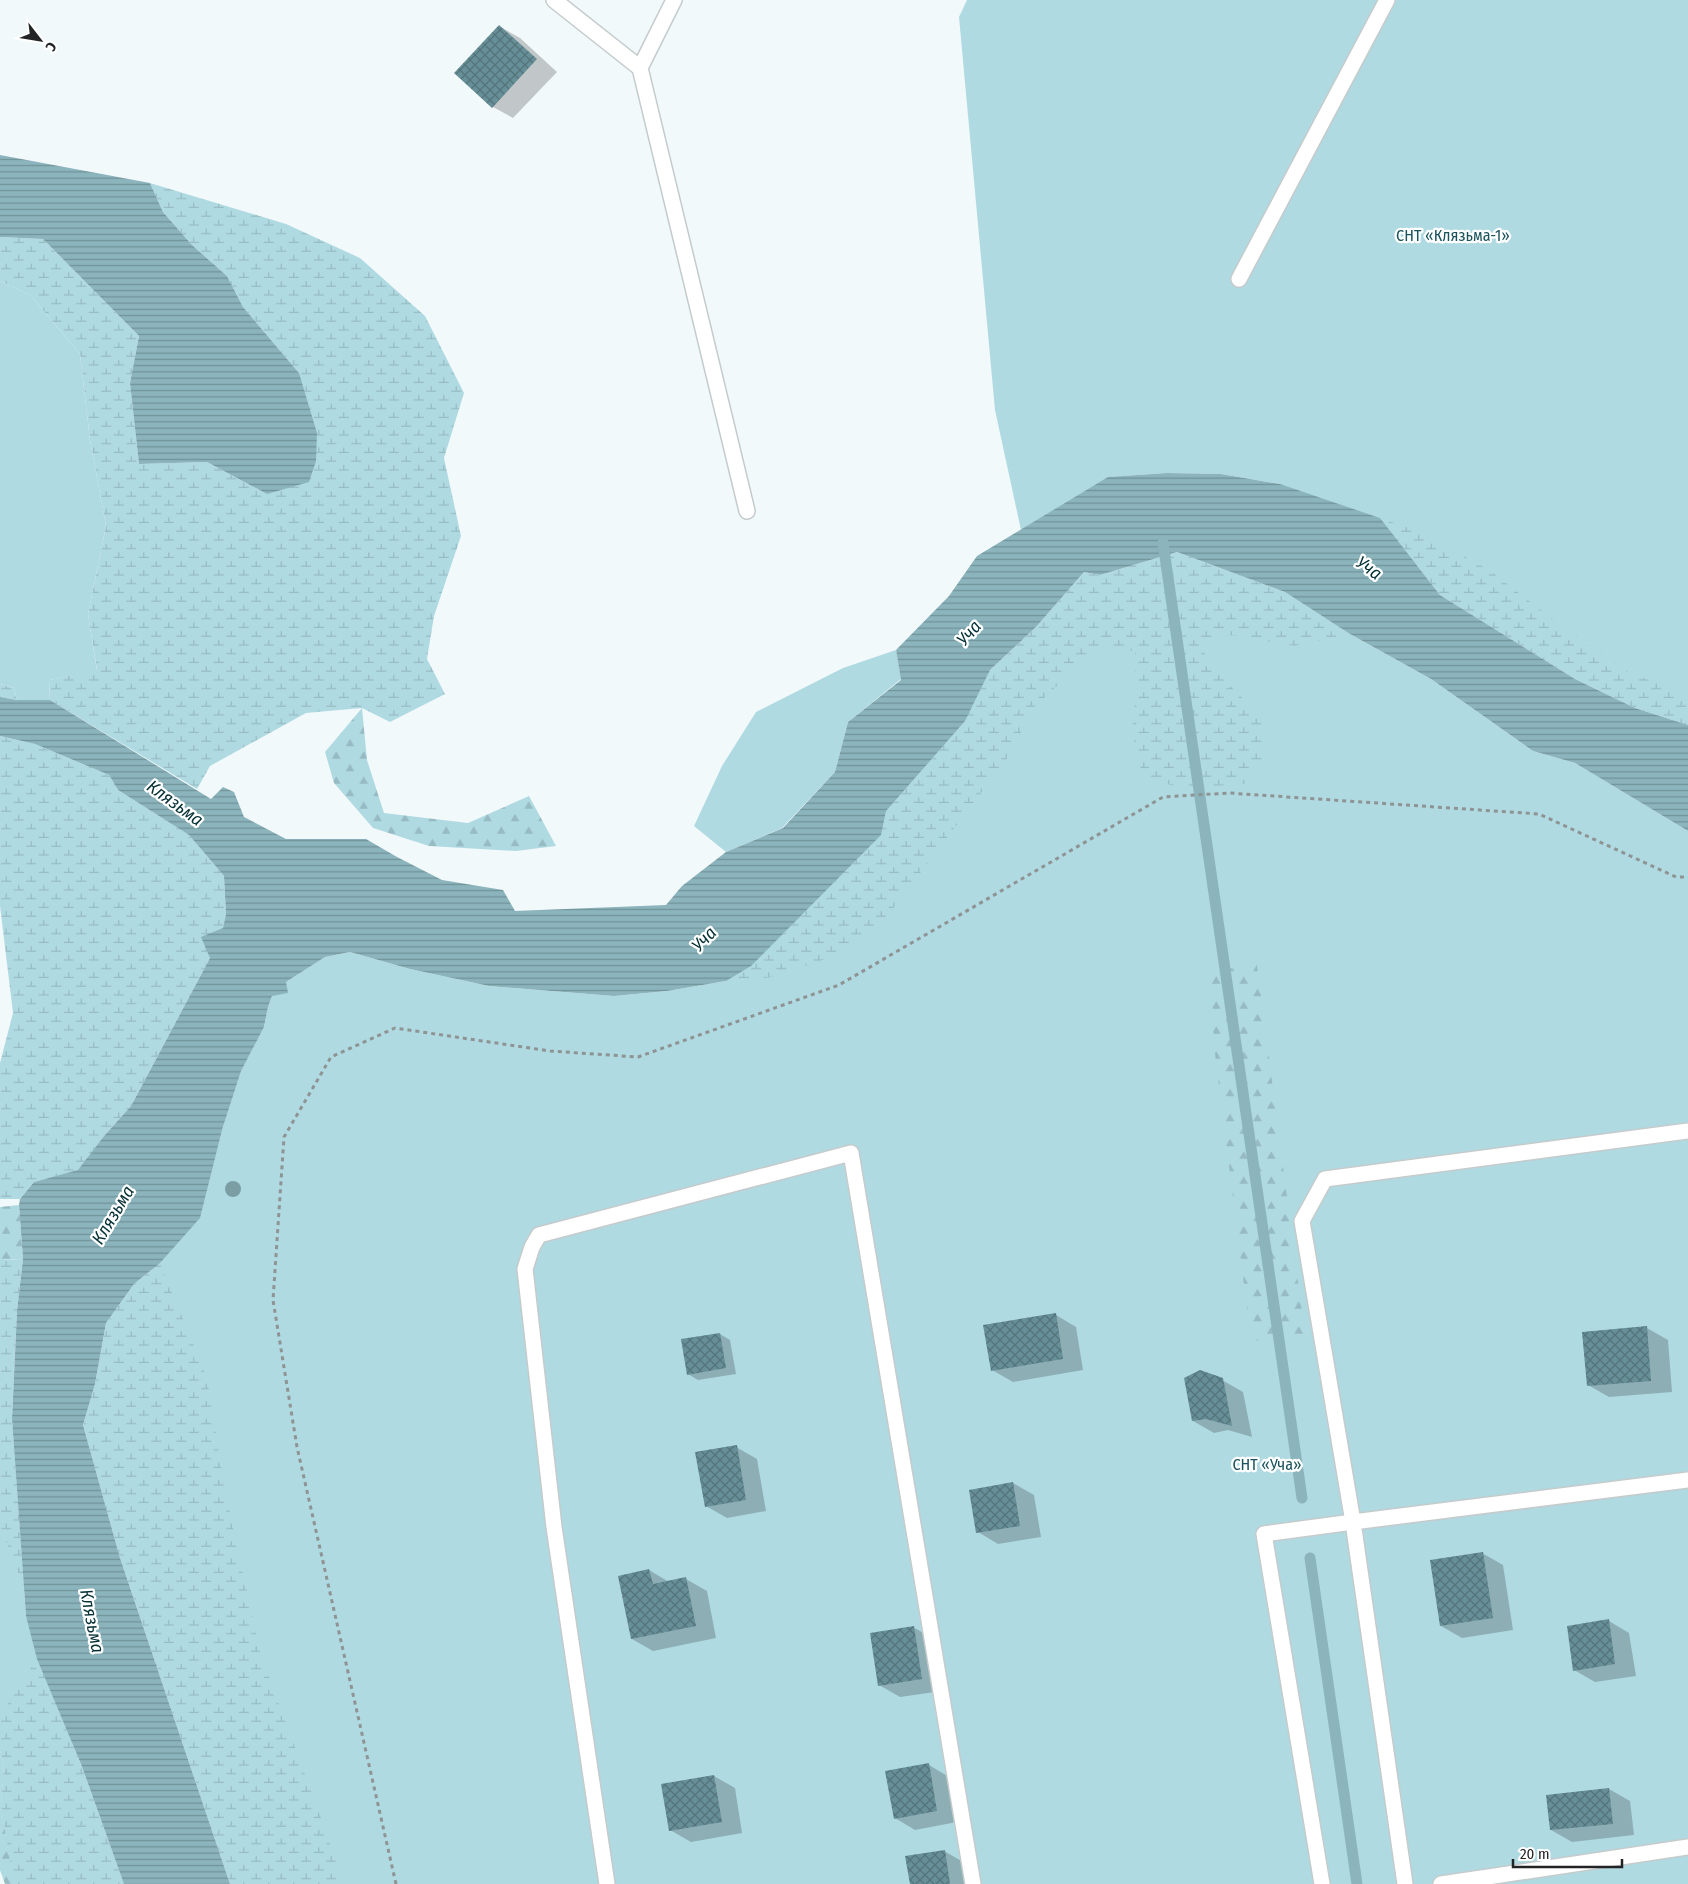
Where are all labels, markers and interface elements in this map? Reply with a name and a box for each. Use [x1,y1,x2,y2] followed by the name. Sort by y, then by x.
[15,15,65,65] north arrow
[41,39,60,55] text: С
[1396,226,1510,245] park label: СНТ «Клязьма-1»
[1352,551,1386,585] water label: Уча
[952,616,986,650] water label: Уча
[142,775,208,831] water label: Клязьма
[687,922,721,956] water label: Уча
[87,1182,139,1248] water label: Клязьма
[1232,1455,1302,1474] park label: СНТ «Уча»
[75,1587,109,1655] water label: Клязьма
[1513,1836,1622,1868] scale bar
[1520,1845,1550,1863] text: 20 m

